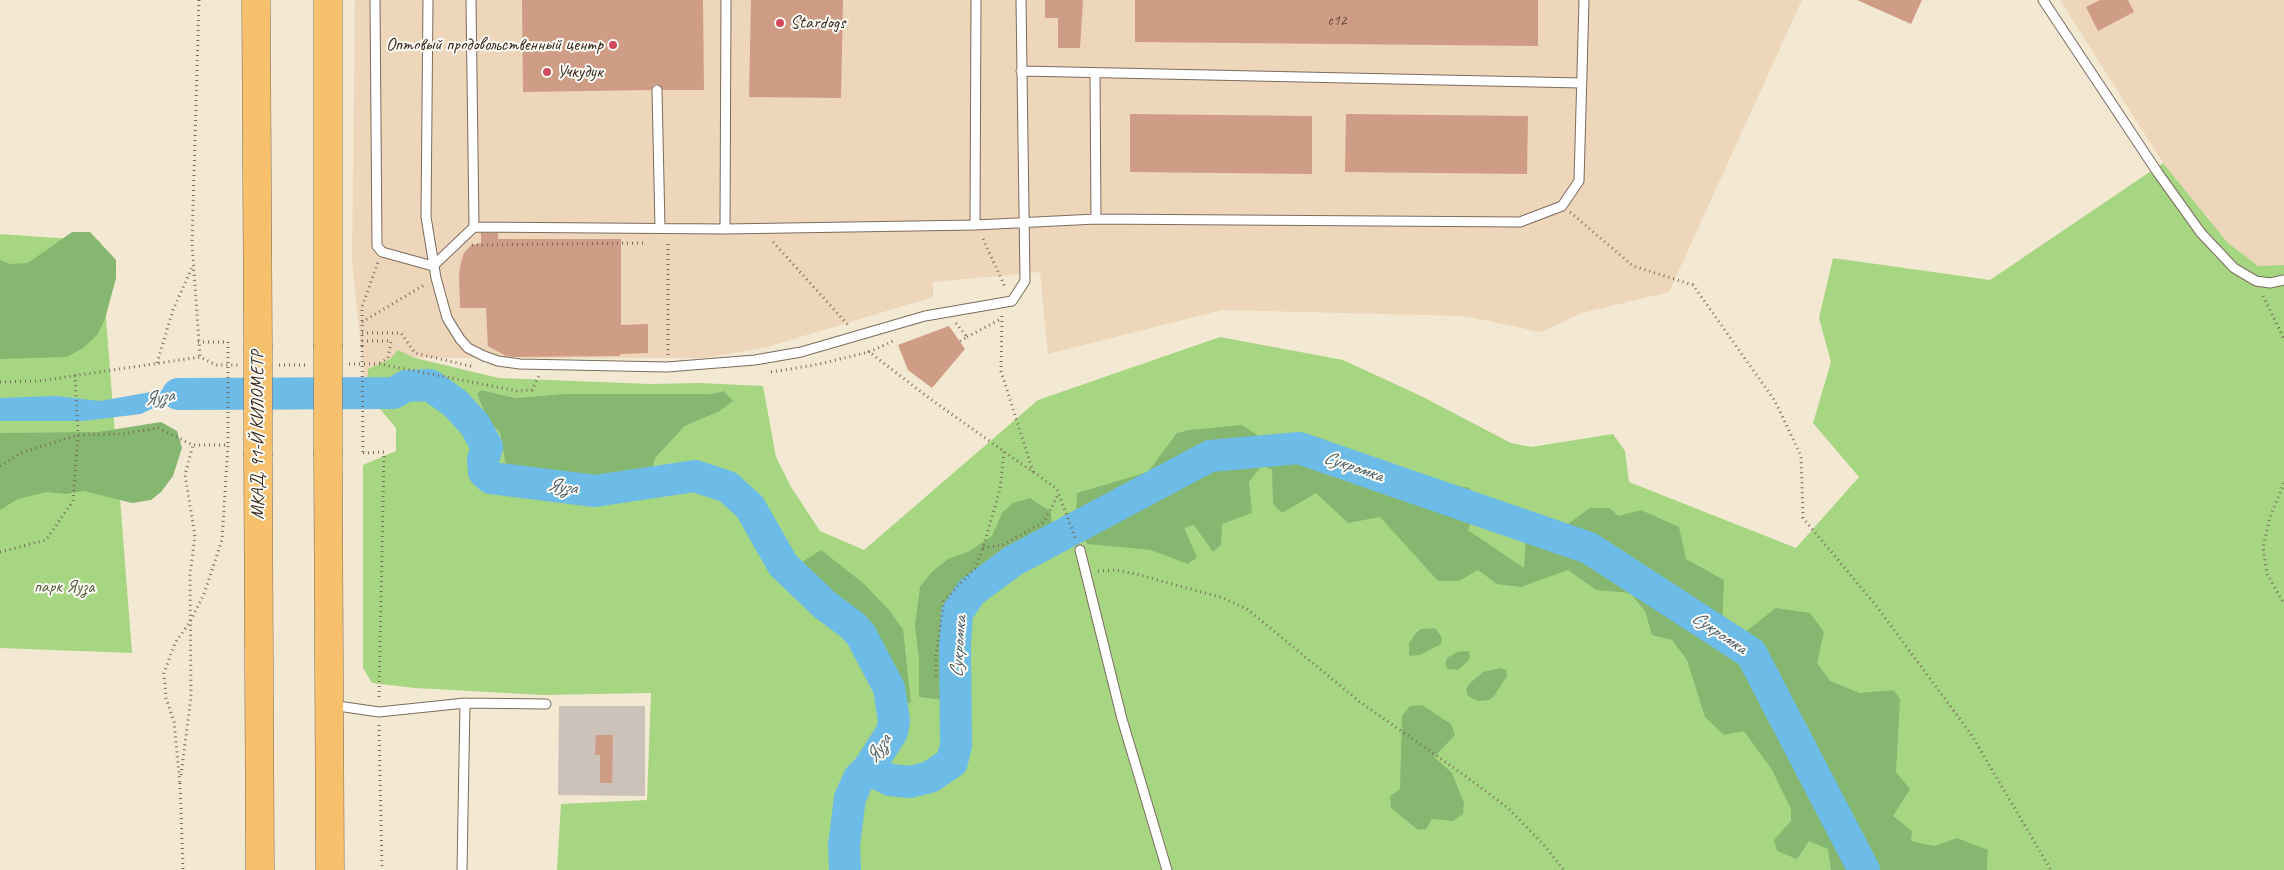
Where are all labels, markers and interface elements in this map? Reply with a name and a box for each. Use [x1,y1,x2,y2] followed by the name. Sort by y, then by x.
[790,12,845,34] place label: Stardogs
[1328,12,1346,30] house number: с12
[774,17,786,29] marker: Stardogs
[386,34,603,56] place label: Оптовый продовольственный центр
[607,39,619,51] marker: Оптовый продовольственный центр
[557,61,603,83] place label: Учкудук
[541,66,553,78] marker: Учкудук
[247,350,269,520] street label: МКАД, 91-Й КИЛОМЕТР
[142,384,176,412] water label: Яуза
[1320,446,1386,488] water label: Сукромка
[546,474,578,500] water label: Яуза
[34,576,94,598] park label: парк Яуза
[1687,606,1751,660] water label: Сукромка
[945,616,973,678] water label: Сукромка
[861,730,897,768] water label: Яуза

